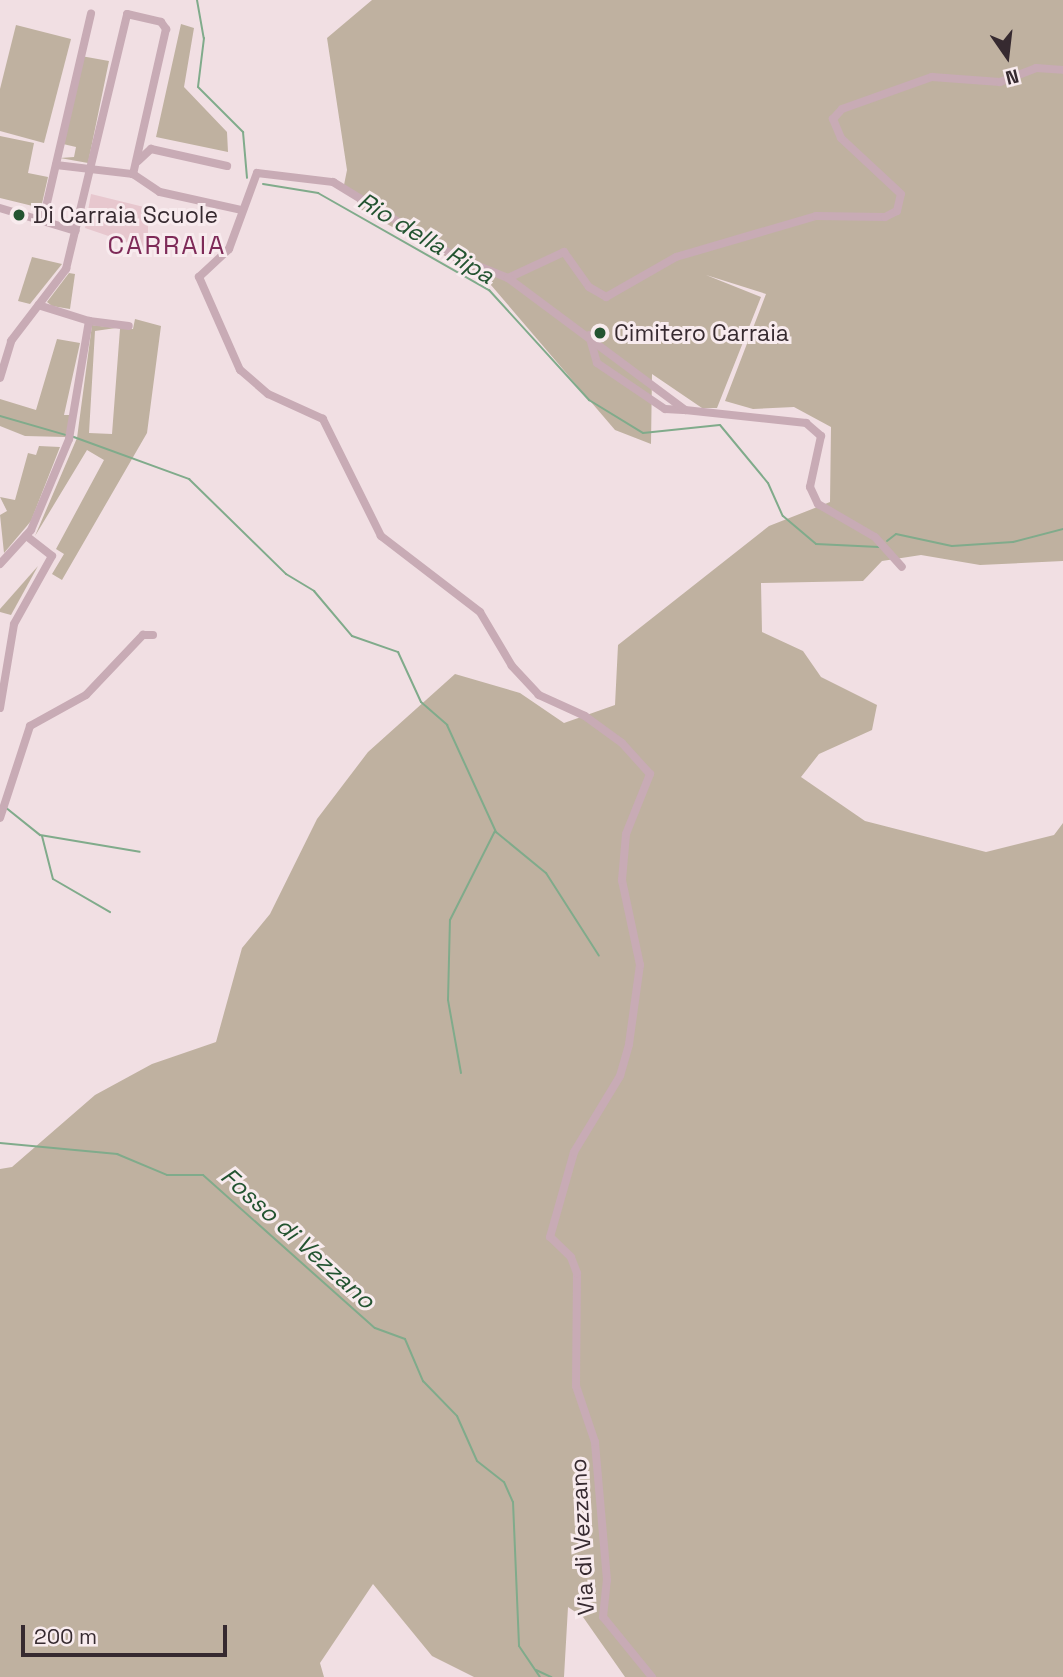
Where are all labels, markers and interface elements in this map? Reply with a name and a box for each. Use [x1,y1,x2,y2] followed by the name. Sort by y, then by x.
[972,21,1042,91] north arrow
[1003,63,1021,91] text: N
[353,186,499,290] water label: Rio della Ripa
[33,201,218,229] place label: Di Carraia Scuole
[11,207,27,223] marker: Di Carraia Scuole
[108,230,226,262] district label: CARRAIA
[614,319,789,347] place label: Cimitero Carraia
[592,325,608,341] marker: Cimitero Carraia
[215,1161,381,1315] water label: Fosso di Vezzano
[564,1458,600,1616] street label: Via di Vezzano
[24,1610,231,1654] scale bar
[34,1623,97,1650] text: 200 m

